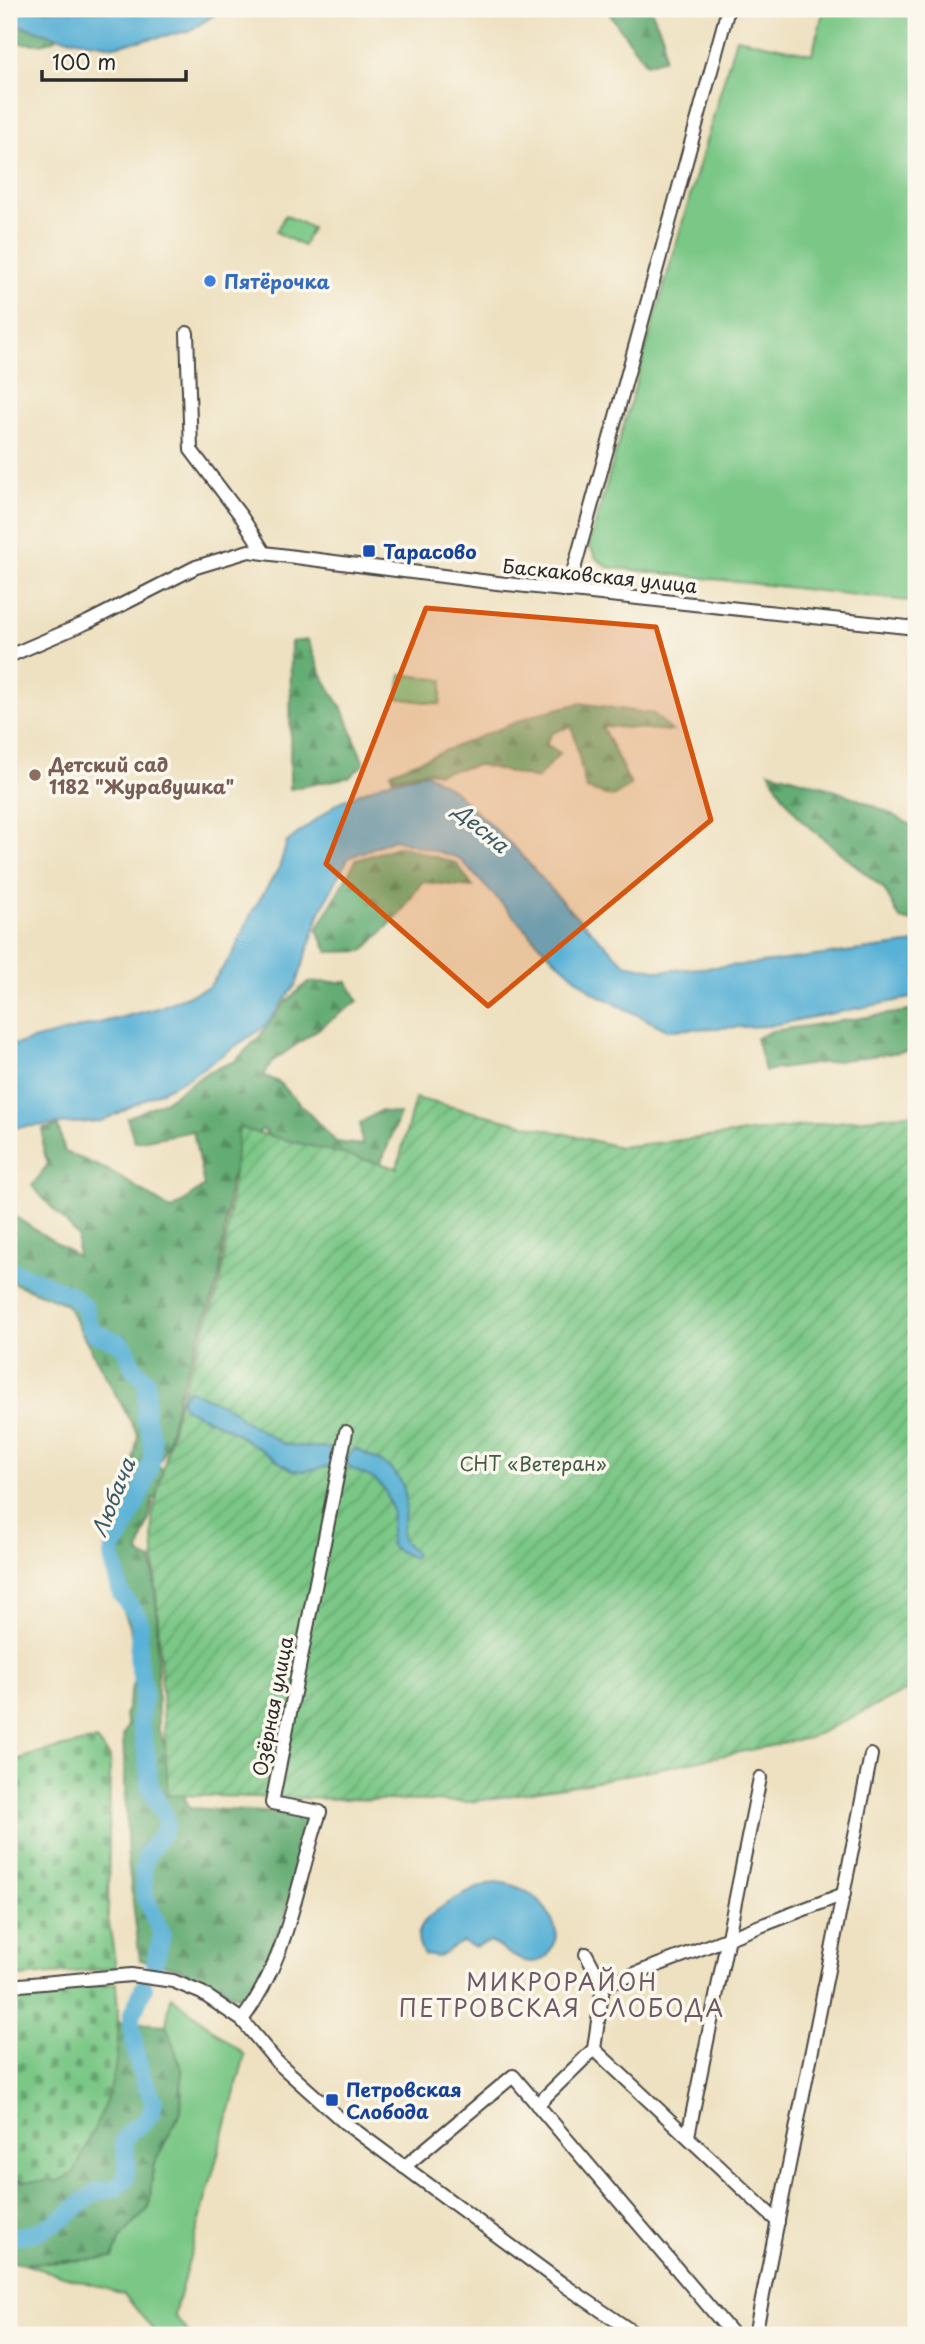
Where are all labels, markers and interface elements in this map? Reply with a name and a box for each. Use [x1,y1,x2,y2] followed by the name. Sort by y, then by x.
[42,38,186,82] scale bar
[52,45,116,77] text: 100 m
[224,267,330,295] place label: Пятёрочка
[202,273,218,289] marker: Пятёрочка
[383,537,476,565] place label: Тарасово
[361,543,377,559] marker: Тарасово
[501,551,699,599] street label: Баскаковская улица
[48,750,234,800] place label: Детский сад 1182 "Журавушка"
[27,767,43,783] marker: Детский сад 1182 "Журавушка"
[446,793,517,860] water label: Десна
[459,1449,607,1477] park label: СНТ «Ветеран»
[82,1452,143,1541] water label: Любача
[245,1634,299,1778] street label: Озёрная улица
[399,1964,725,2025] district label: МИКРОРАЙОН ПЕТРОВСКАЯ СЛОБОДА
[346,2075,462,2125] place label: Петровская Слобода
[324,2092,340,2108] marker: Петровская Слобода

